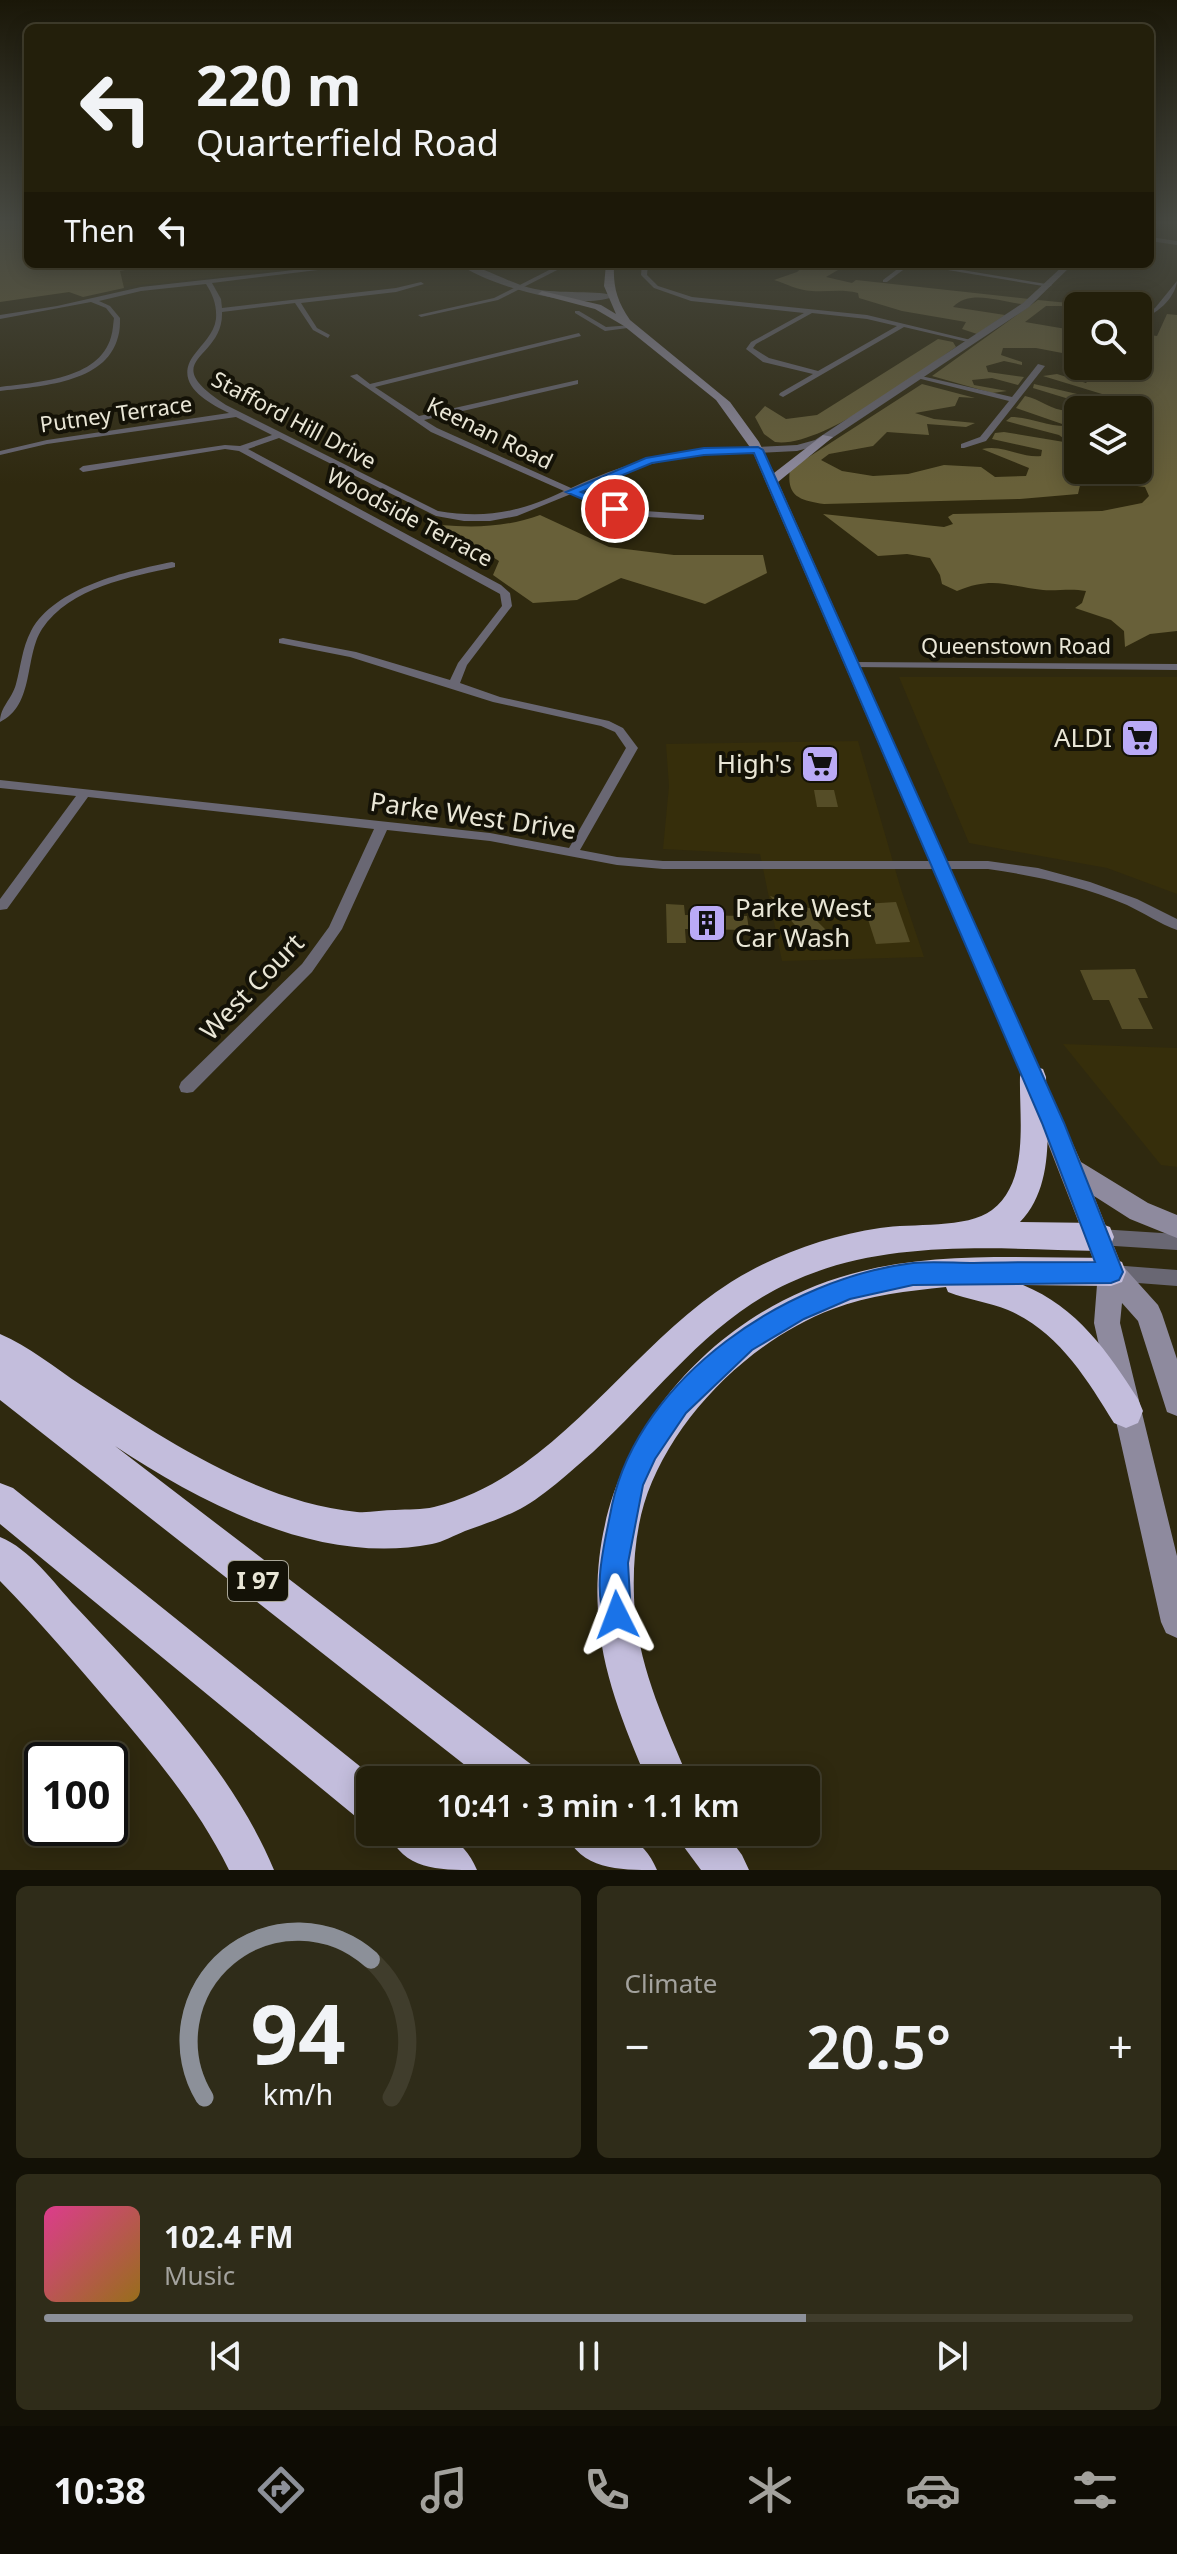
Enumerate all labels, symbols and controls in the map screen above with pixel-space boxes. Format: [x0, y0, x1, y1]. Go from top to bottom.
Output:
text: 220 m [196, 46, 361, 122]
icon: left [64, 56, 168, 160]
text: Quarterfield Road [196, 118, 499, 167]
icon: left [151, 208, 195, 252]
text: Then [64, 210, 135, 251]
map controls [1064, 292, 1152, 484]
button: search [1064, 292, 1152, 380]
street label: Stafford Hill Drive [207, 363, 382, 475]
street label: Putney Terrace [38, 387, 194, 439]
street label: Keenan Road [422, 389, 558, 476]
button: layers [1064, 396, 1152, 484]
street label: Woodside Terrace [322, 460, 499, 573]
pin [581, 475, 649, 543]
icon: arrive [593, 487, 637, 531]
street label: Queenstown Road [921, 630, 1111, 660]
supermarket icon: ALDI [1119, 717, 1161, 759]
place label: ALDI [1054, 719, 1112, 755]
supermarket icon: High's [799, 743, 841, 785]
place label: High's [717, 745, 792, 781]
street label: Parke West Drive [368, 783, 578, 847]
place label: Parke West Car Wash [735, 889, 872, 955]
building icon: Parke West Car Wash [686, 902, 728, 944]
street label: West Court [191, 925, 311, 1047]
road number: I 97 [228, 1561, 288, 1601]
position arrow [575, 1573, 659, 1657]
speed limit sign: 100 [24, 1742, 128, 1846]
text: 10:41 · 3 min · 1.1 km [437, 1785, 739, 1826]
text: Climate [625, 1965, 717, 2001]
text: 94 [251, 1975, 346, 2088]
text: 20.5° [806, 2005, 951, 2087]
text: − [625, 2016, 650, 2076]
text: + [1108, 2016, 1133, 2076]
text: km/h [263, 2074, 333, 2113]
text: 102.4 FM [164, 2216, 294, 2257]
text: Music [164, 2257, 235, 2293]
icon: previous [204, 2334, 248, 2378]
icon: pause [567, 2334, 611, 2378]
icon: next [930, 2334, 974, 2378]
icon: directions [253, 2462, 309, 2518]
icon: music [416, 2462, 472, 2518]
icon: phone [579, 2462, 635, 2518]
icon: climate [742, 2462, 798, 2518]
icon: car [905, 2462, 961, 2518]
icon: filters [1067, 2462, 1123, 2518]
text: 10:38 [53, 2466, 146, 2515]

